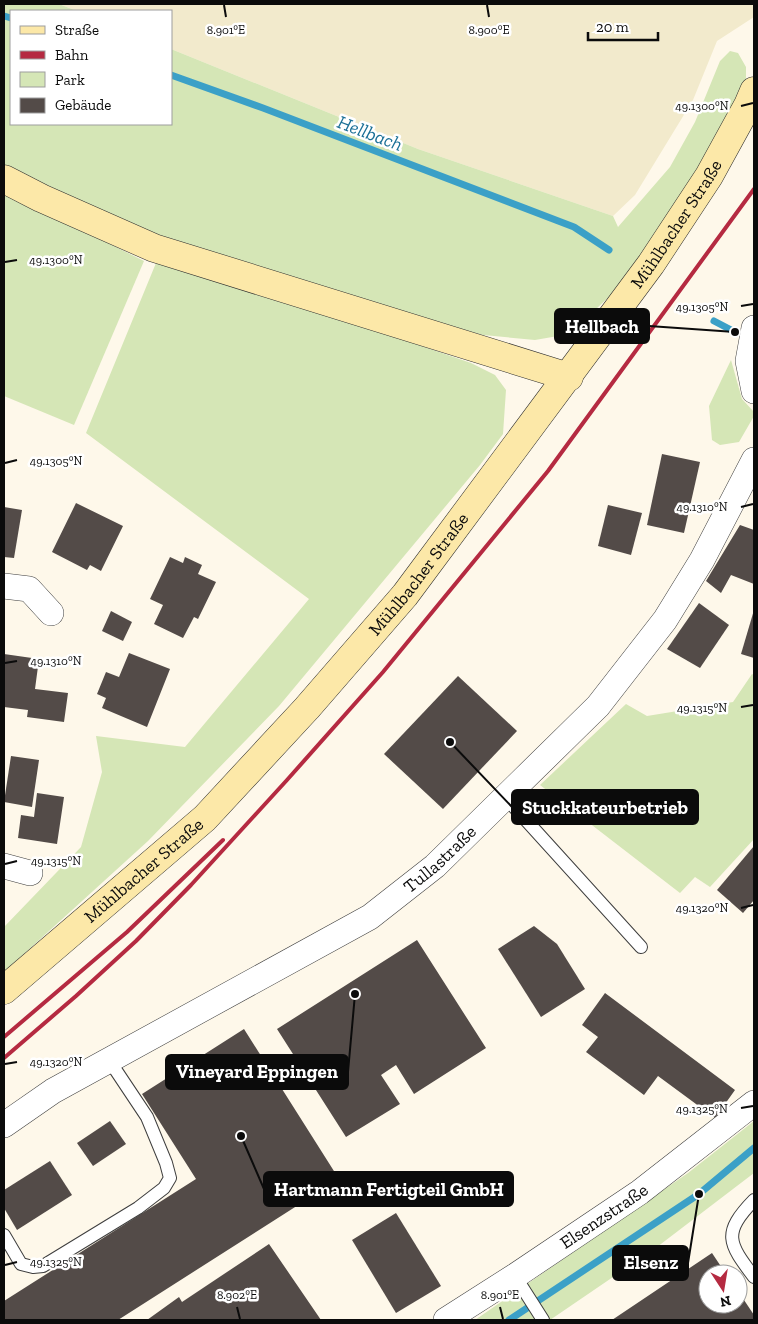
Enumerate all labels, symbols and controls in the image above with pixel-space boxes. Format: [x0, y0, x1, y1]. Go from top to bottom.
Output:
legend [10, 10, 172, 125]
scale bar [588, 10, 658, 42]
text: 20 m [596, 18, 629, 36]
text: Straße [55, 21, 99, 39]
text: 8.901°E [207, 23, 245, 37]
text: 8.900°E [469, 23, 509, 37]
text: Bahn [55, 46, 89, 64]
text: Park [55, 71, 85, 89]
text: Gebäude [55, 96, 111, 114]
text: 49.1300°N [675, 99, 729, 113]
water label: Hellbach [334, 110, 406, 156]
street label: Mühlbacher Straße [626, 156, 727, 293]
text: 49.1300°N [29, 253, 83, 267]
text: 49.1305°N [676, 300, 728, 314]
callout: Hellbach [555, 309, 649, 343]
text: Hellbach [565, 315, 639, 338]
text: 49.1305°N [30, 454, 82, 468]
text: 49.1310°N [676, 500, 728, 514]
street label: Mühlbacher Straße [364, 508, 473, 640]
text: 49.1310°N [30, 654, 82, 668]
text: 49.1315°N [677, 701, 727, 715]
callout: Stuckkateurbetrieb [512, 790, 698, 824]
text: Stuckkateurbetrieb [522, 796, 689, 819]
street label: Mühlbacher Straße [80, 813, 208, 927]
street label: Tullastraße [399, 821, 481, 898]
text: 49.1315°N [31, 854, 81, 868]
text: 49.1320°N [676, 901, 728, 915]
text: 49.1320°N [30, 1055, 82, 1069]
callout: Vineyard Eppingen [166, 1055, 348, 1089]
text: Vineyard Eppingen [176, 1060, 339, 1083]
text: 49.1325°N [676, 1102, 728, 1116]
callout: Hartmann Fertigteil GmbH [264, 1172, 513, 1206]
text: Hartmann Fertigteil GmbH [274, 1178, 504, 1201]
street label: Elsenzstraße [556, 1179, 653, 1254]
callout: Elsenz [613, 1246, 688, 1280]
text: Elsenz [624, 1251, 678, 1274]
text: 49.1325°N [30, 1255, 82, 1269]
north arrow [698, 1264, 748, 1314]
text: 8.902°E [217, 1288, 257, 1302]
text: 8.901°E [481, 1288, 519, 1302]
text: N [718, 1292, 733, 1311]

